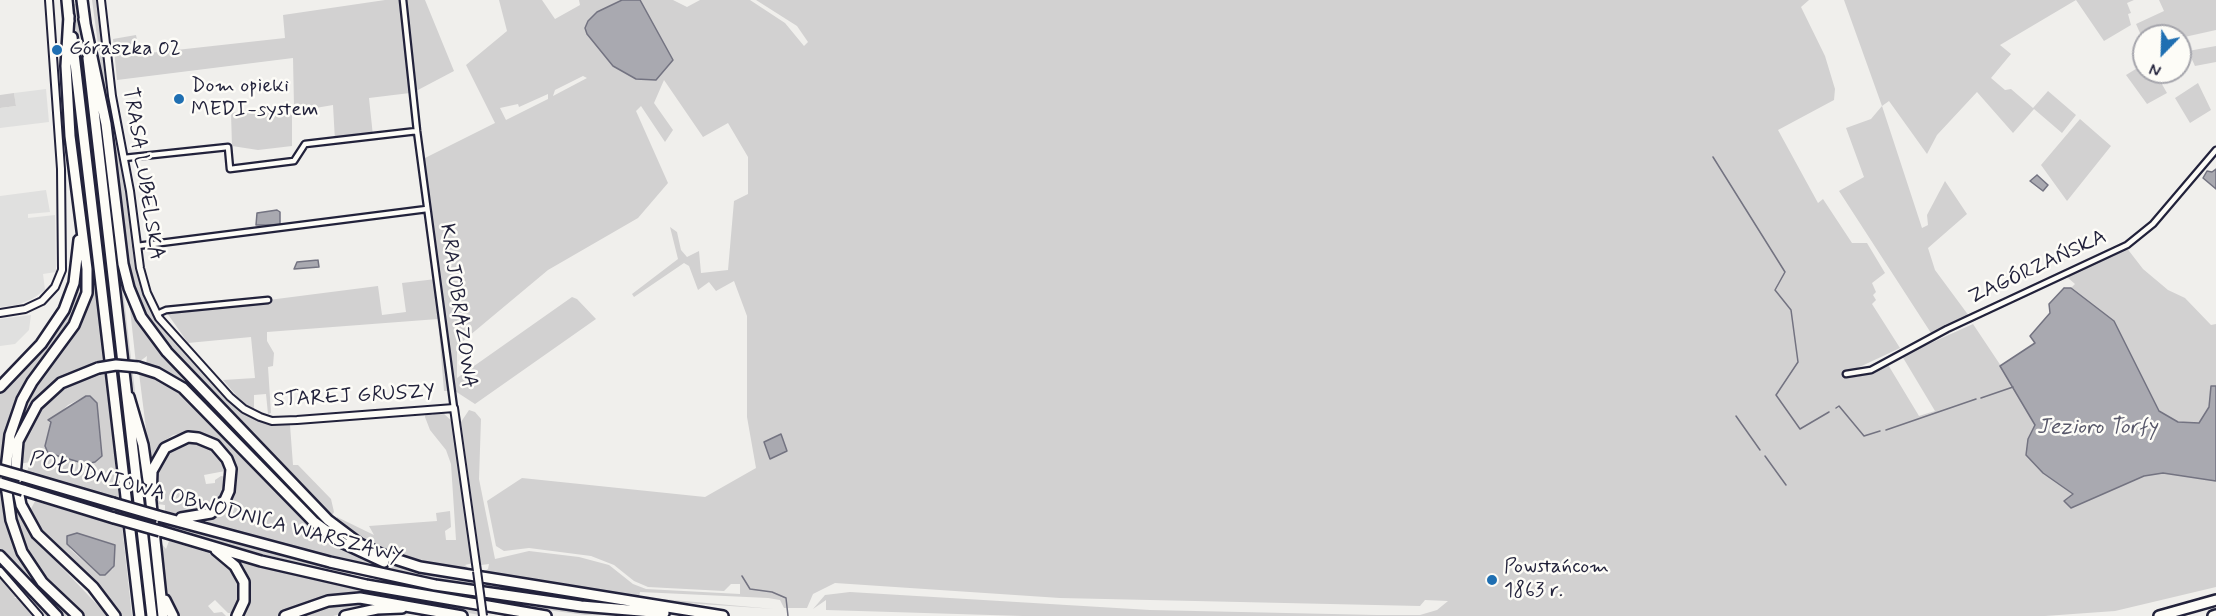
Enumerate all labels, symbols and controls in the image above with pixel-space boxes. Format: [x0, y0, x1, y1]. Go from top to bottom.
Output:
north arrow [2132, 24, 2192, 84]
place label: Góraszka 02 [69, 37, 181, 63]
marker: Góraszka 02 [50, 43, 64, 57]
text: N [2147, 57, 2165, 81]
place label: Dom opieki MEDI-system [191, 74, 318, 124]
street label: TRASA LUBELSKA [116, 86, 168, 262]
marker: Dom opieki MEDI-system [172, 92, 186, 106]
street label: KRAJOBRAZOWA [433, 222, 481, 390]
street label: ZAGÓRZAŃSKA [1965, 225, 2111, 311]
street label: STAREJ GRUSZY [272, 380, 436, 414]
water label: Jezioro Torfy [2037, 415, 2157, 441]
street label: POŁUDNIOWA OBWODNICA WARSZAWY [27, 447, 405, 571]
place label: Powstańcom 1863 r. [1504, 555, 1609, 605]
marker: Powstańcom 1863 r. [1485, 573, 1499, 587]

